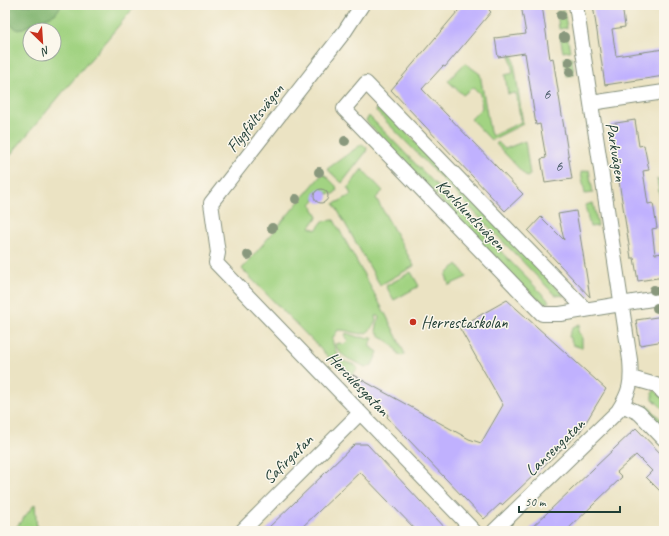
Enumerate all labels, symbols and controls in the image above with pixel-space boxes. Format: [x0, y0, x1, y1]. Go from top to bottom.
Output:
north arrow [22, 22, 62, 62]
text: N [38, 43, 52, 60]
street label: Flygfältsvägen [222, 79, 289, 157]
house number: 6 [544, 85, 552, 104]
street label: Parkvägen [601, 121, 631, 183]
house number: 6 [556, 157, 564, 176]
street label: Karlslundsvägen [432, 175, 511, 255]
place label: Herrestaskolan [421, 312, 508, 333]
marker: Herrestaskolan [408, 317, 418, 327]
street label: Herculesgatan [322, 347, 395, 421]
street label: Lansengatan [521, 412, 590, 481]
street label: Safirgatan [258, 429, 318, 489]
scale bar [519, 488, 620, 514]
text: 50 m [525, 494, 547, 510]

